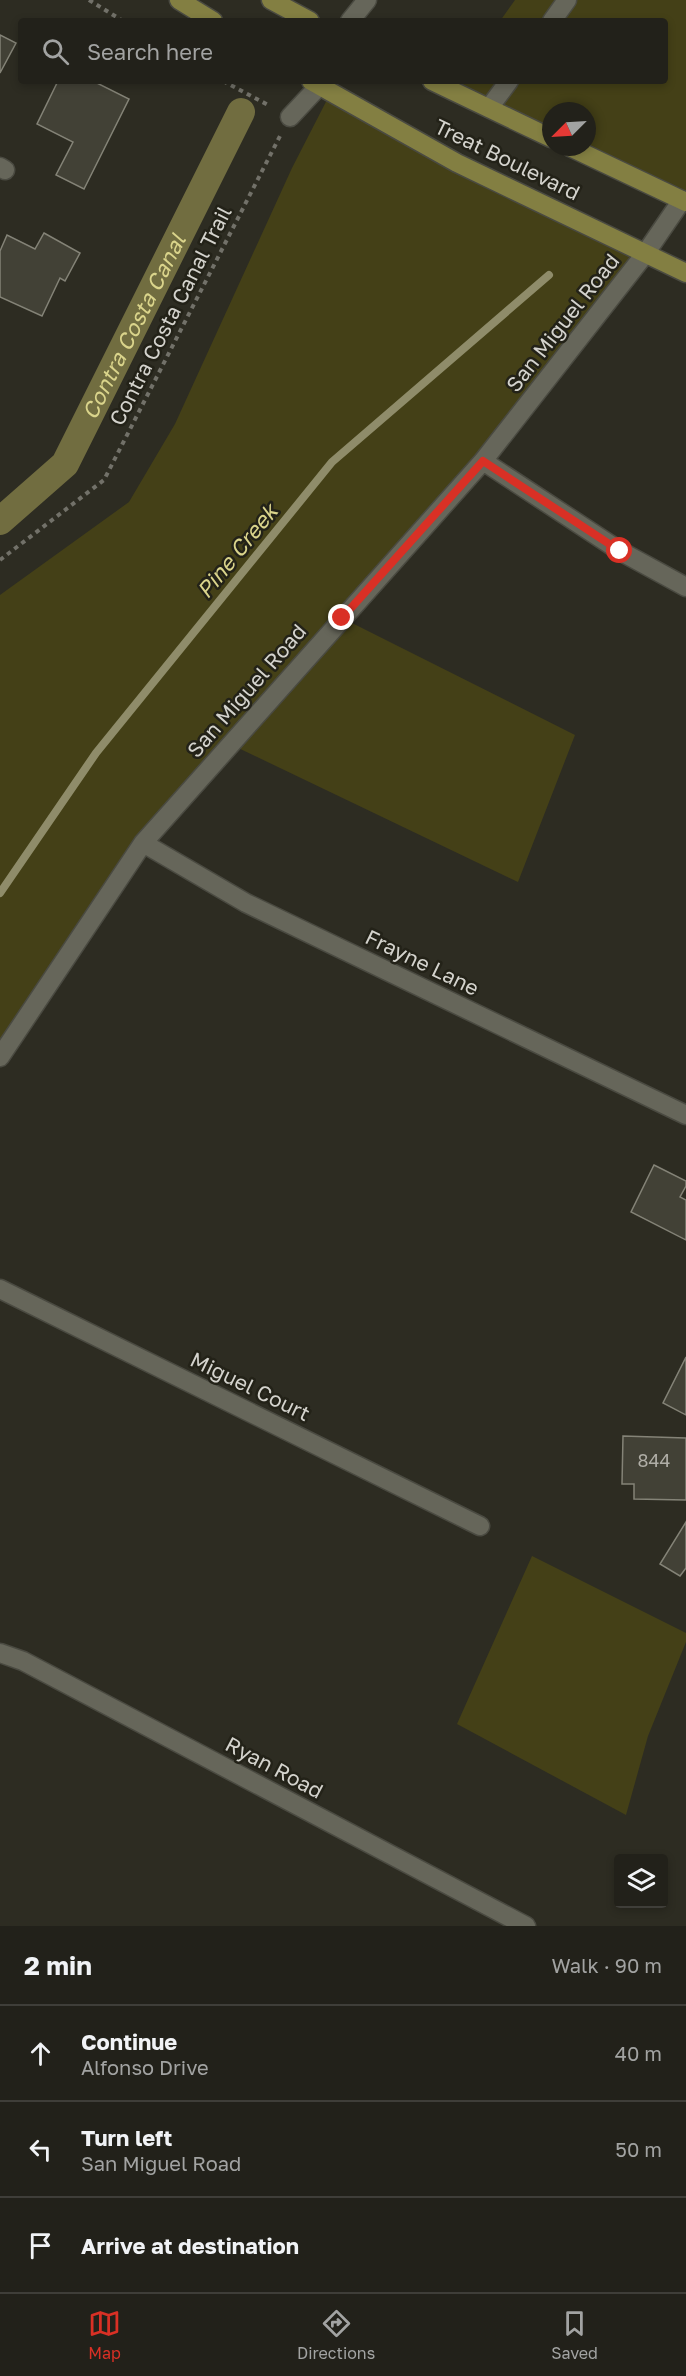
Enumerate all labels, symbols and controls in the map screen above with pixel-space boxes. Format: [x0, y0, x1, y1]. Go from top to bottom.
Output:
search box [18, 18, 668, 84]
icon: search [39, 35, 72, 68]
text: Search here [87, 38, 213, 65]
north arrow [542, 102, 596, 156]
street label: Treat Boulevard [431, 113, 584, 205]
street label: Contra Costa Canal Trail [105, 202, 237, 430]
water label: Contra Costa Canal [75, 229, 191, 423]
street label: San Miguel Road [500, 248, 624, 397]
water label: Pine Creek [190, 496, 284, 603]
route start [606, 537, 632, 563]
route end [328, 604, 354, 630]
street label: San Miguel Road [181, 618, 311, 762]
street label: Frayne Lane [361, 923, 483, 1001]
street label: Miguel Court [186, 1346, 315, 1426]
house number: 844 [638, 1449, 670, 1471]
street label: Ryan Road [221, 1731, 328, 1804]
map controls [614, 1854, 668, 1908]
button: layers [614, 1854, 668, 1908]
text: 2 min [24, 1950, 92, 1981]
text: Walk · 90 m [551, 1953, 662, 1977]
text: Continue [81, 2028, 177, 2055]
icon: ahead [24, 2037, 57, 2070]
text: 40 m [615, 2041, 662, 2065]
text: Alfonso Drive [81, 2055, 209, 2079]
text: Turn left [81, 2124, 172, 2151]
icon: left [24, 2133, 57, 2166]
text: 50 m [615, 2137, 662, 2161]
text: San Miguel Road [81, 2151, 241, 2175]
icon: arrive [24, 2229, 57, 2262]
text: Arrive at destination [81, 2232, 299, 2259]
tab: Map [88, 2307, 121, 2363]
tab: Directions [297, 2307, 375, 2363]
tab: Saved [551, 2307, 598, 2363]

